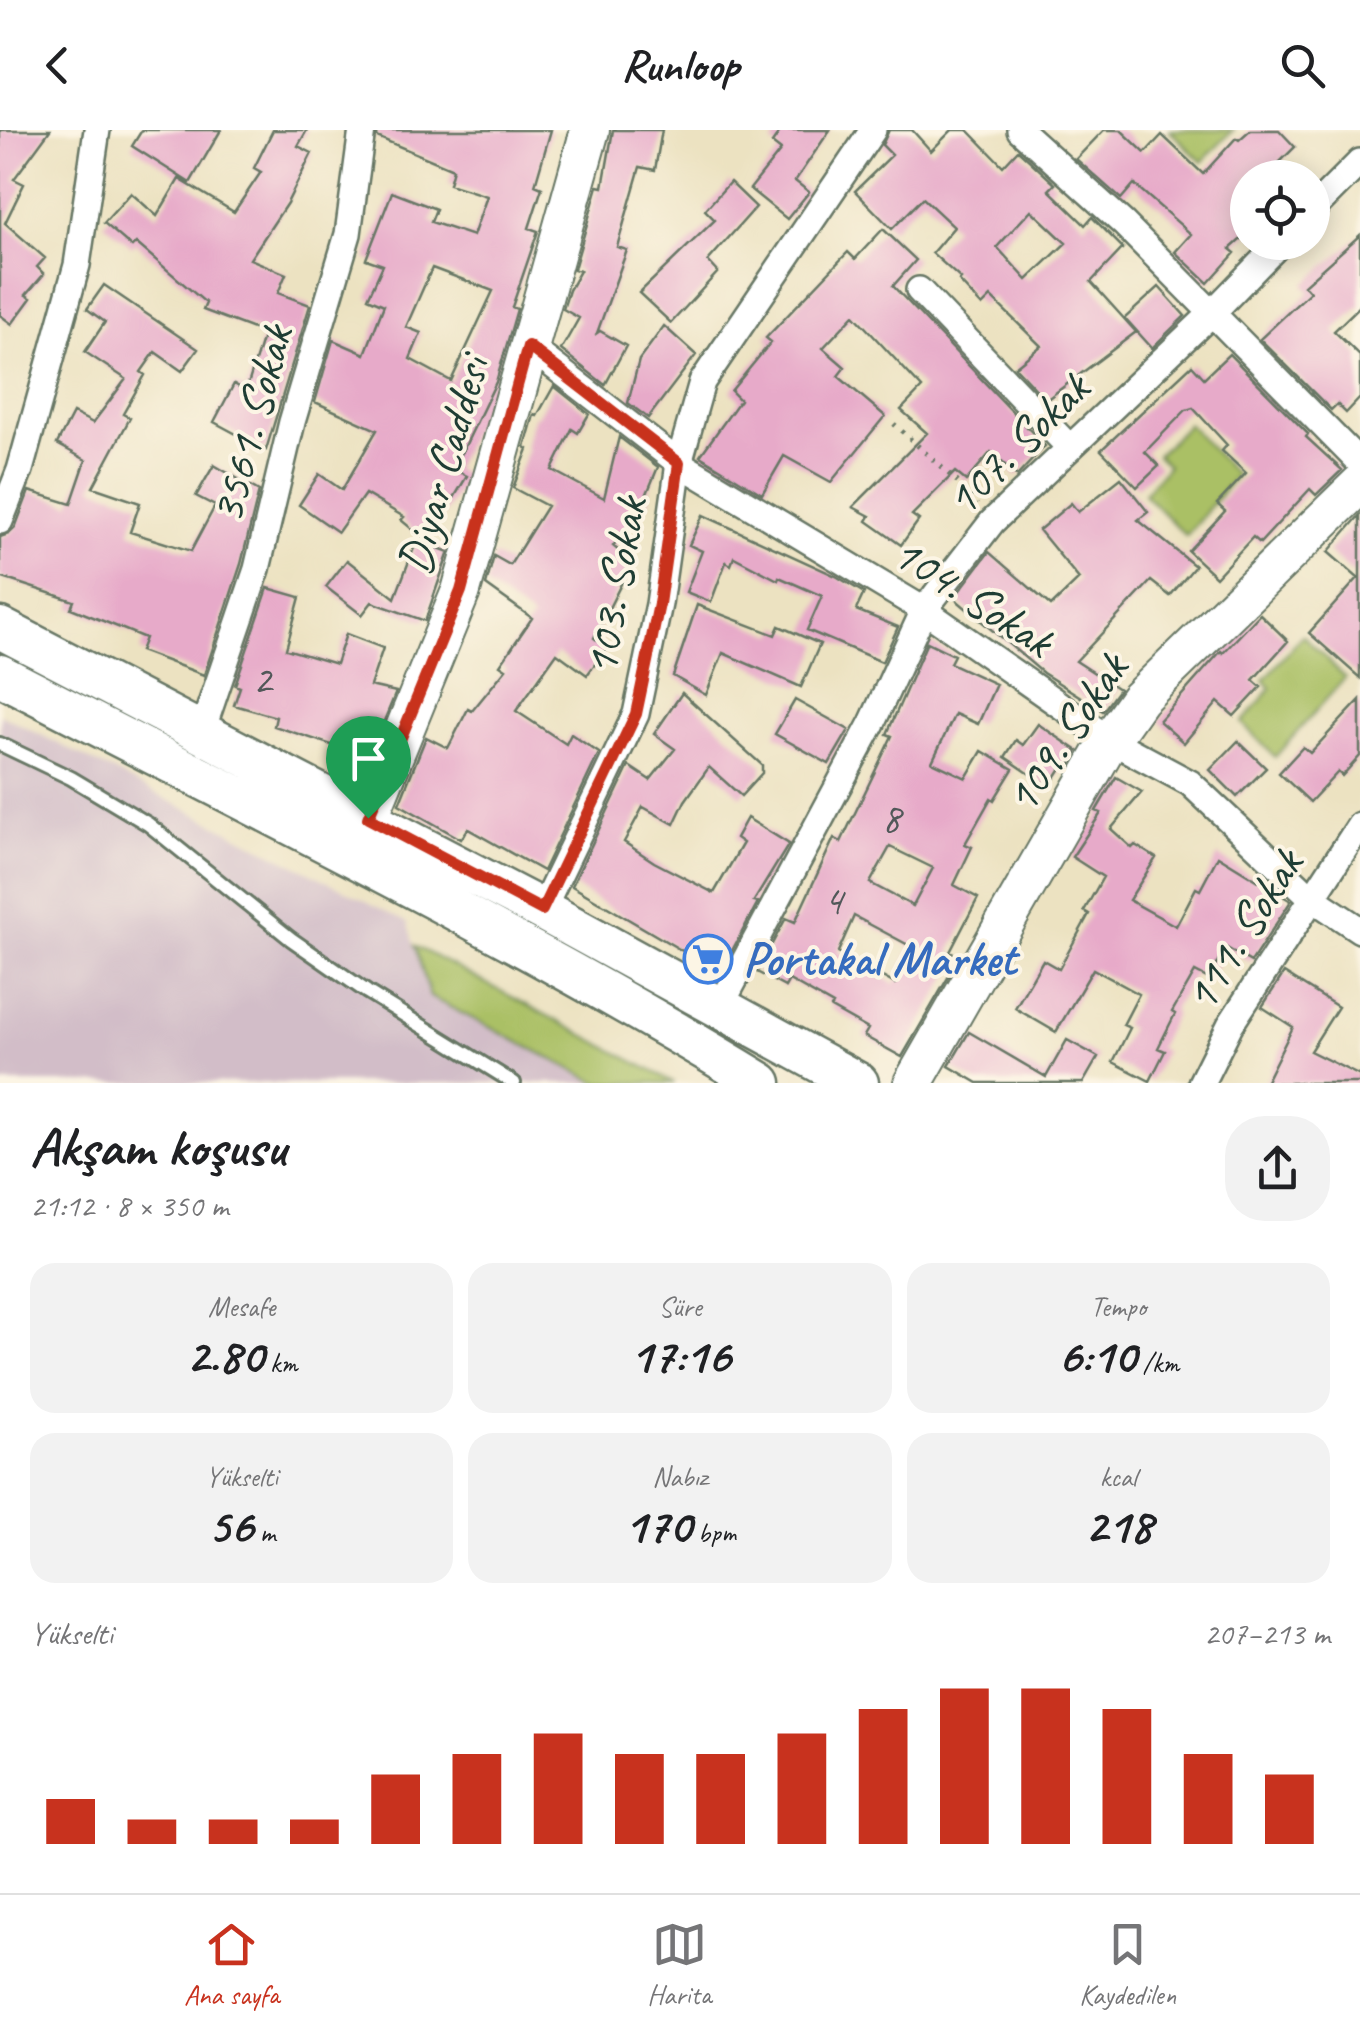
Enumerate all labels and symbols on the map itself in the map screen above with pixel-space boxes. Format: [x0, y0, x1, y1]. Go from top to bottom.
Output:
street label: 3561. Sokak [196, 316, 307, 529]
street label: Diyar Caddesi [383, 345, 504, 581]
street label: 107. Sokak [932, 357, 1104, 529]
street label: 103. Sokak [570, 489, 661, 680]
street label: 104. Sokak [881, 522, 1068, 672]
street label: 109. Sokak [991, 639, 1143, 824]
house number: 2 [253, 653, 275, 706]
pin [326, 716, 411, 819]
house number: 8 [882, 792, 905, 845]
street label: 111. Sokak [1170, 835, 1318, 1022]
house number: 4 [824, 874, 847, 927]
place label: Portakal Market [743, 929, 1021, 989]
supermarket icon: Portakal Market [682, 933, 734, 985]

